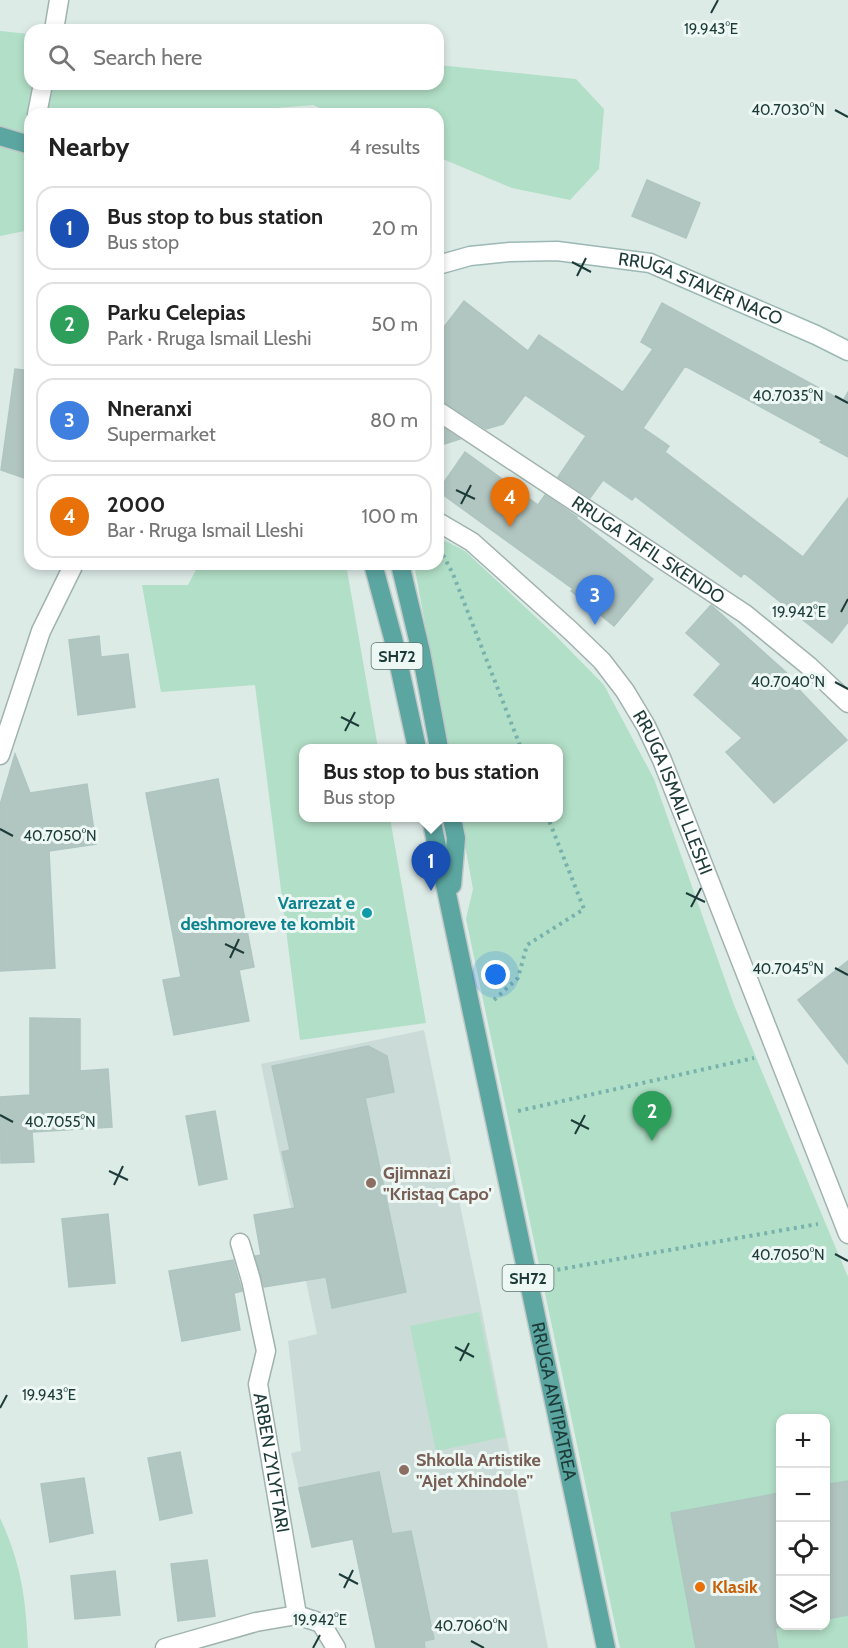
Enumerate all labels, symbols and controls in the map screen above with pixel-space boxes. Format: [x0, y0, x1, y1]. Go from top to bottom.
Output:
text: 19.943°E [684, 20, 738, 38]
search box [24, 24, 444, 90]
icon: search [45, 41, 78, 74]
text: Search here [93, 44, 202, 71]
text: 40.7030°N [751, 101, 825, 119]
text: Nearby [48, 131, 129, 163]
text: 4 results [349, 135, 420, 159]
text: Bus stop to bus station [107, 203, 323, 230]
text: 1 [66, 216, 73, 240]
text: 20 m [372, 216, 418, 240]
text: Bus stop [107, 230, 179, 254]
street label: RRUGA STAVER NACO [617, 248, 786, 330]
text: Parku Celepias [107, 299, 245, 326]
text: 2 [64, 312, 75, 336]
text: 50 m [371, 312, 418, 336]
text: Park · Rruga Ismail Lleshi [107, 326, 312, 350]
text: 40.7035°N [752, 387, 824, 405]
text: Nneranxi [107, 395, 192, 422]
text: 3 [64, 408, 75, 432]
text: 80 m [370, 408, 418, 432]
text: Supermarket [107, 422, 216, 446]
pin: 4 [490, 478, 530, 527]
text: 2000 [107, 491, 165, 518]
street label: RRUGA TAFIL SKENDO [567, 491, 729, 609]
text: 4 [63, 504, 76, 528]
text: 100 m [362, 504, 418, 528]
text: Bar · Rruga Ismail Lleshi [107, 518, 303, 542]
pin: 3 [576, 576, 614, 625]
text: 19.942°E [772, 603, 826, 621]
road number: SH72 [372, 643, 422, 669]
text: 40.7040°N [751, 673, 825, 691]
street label: RRUGA ISMAIL LLESHI [628, 706, 717, 878]
popup [299, 744, 563, 822]
text: Bus stop to bus station [323, 758, 539, 785]
text: Bus stop [323, 785, 395, 809]
text: 40.7050°N [23, 827, 97, 845]
pin: 1 [412, 842, 450, 891]
place label: Varrezat e deshmoreve te kombit [180, 892, 355, 935]
marker: Varrezat e deshmoreve te kombit [360, 906, 374, 920]
your location [481, 960, 510, 989]
text: 40.7045°N [752, 960, 824, 978]
pin: 2 [632, 1092, 672, 1141]
text: 40.7055°N [24, 1113, 96, 1131]
place label: Gjimnazi ''Kristaq Capo' [383, 1162, 492, 1205]
marker: Gjimnazi ''Kristaq Capo' [364, 1176, 378, 1190]
text: 40.7050°N [751, 1246, 825, 1264]
road number: SH72 [502, 1265, 554, 1291]
street label: RRUGA ANTIPATREA [527, 1320, 581, 1482]
text: 19.943°E [22, 1386, 76, 1404]
street label: ARBEN ZYLYFTARI [249, 1391, 294, 1534]
map controls [776, 1414, 830, 1630]
button: + [776, 1414, 830, 1468]
place label: Shkolla Artistike ''Ajet Xhindole'' [416, 1449, 541, 1492]
marker: Shkolla Artistike ''Ajet Xhindole'' [397, 1463, 411, 1477]
button: − [776, 1468, 830, 1522]
button: locate [776, 1522, 830, 1576]
place label: Klasik [712, 1576, 758, 1598]
button: layers [776, 1576, 830, 1630]
marker: Klasik [693, 1580, 707, 1594]
text: 19.942°E [293, 1611, 347, 1629]
text: 40.7060°N [434, 1617, 508, 1635]

